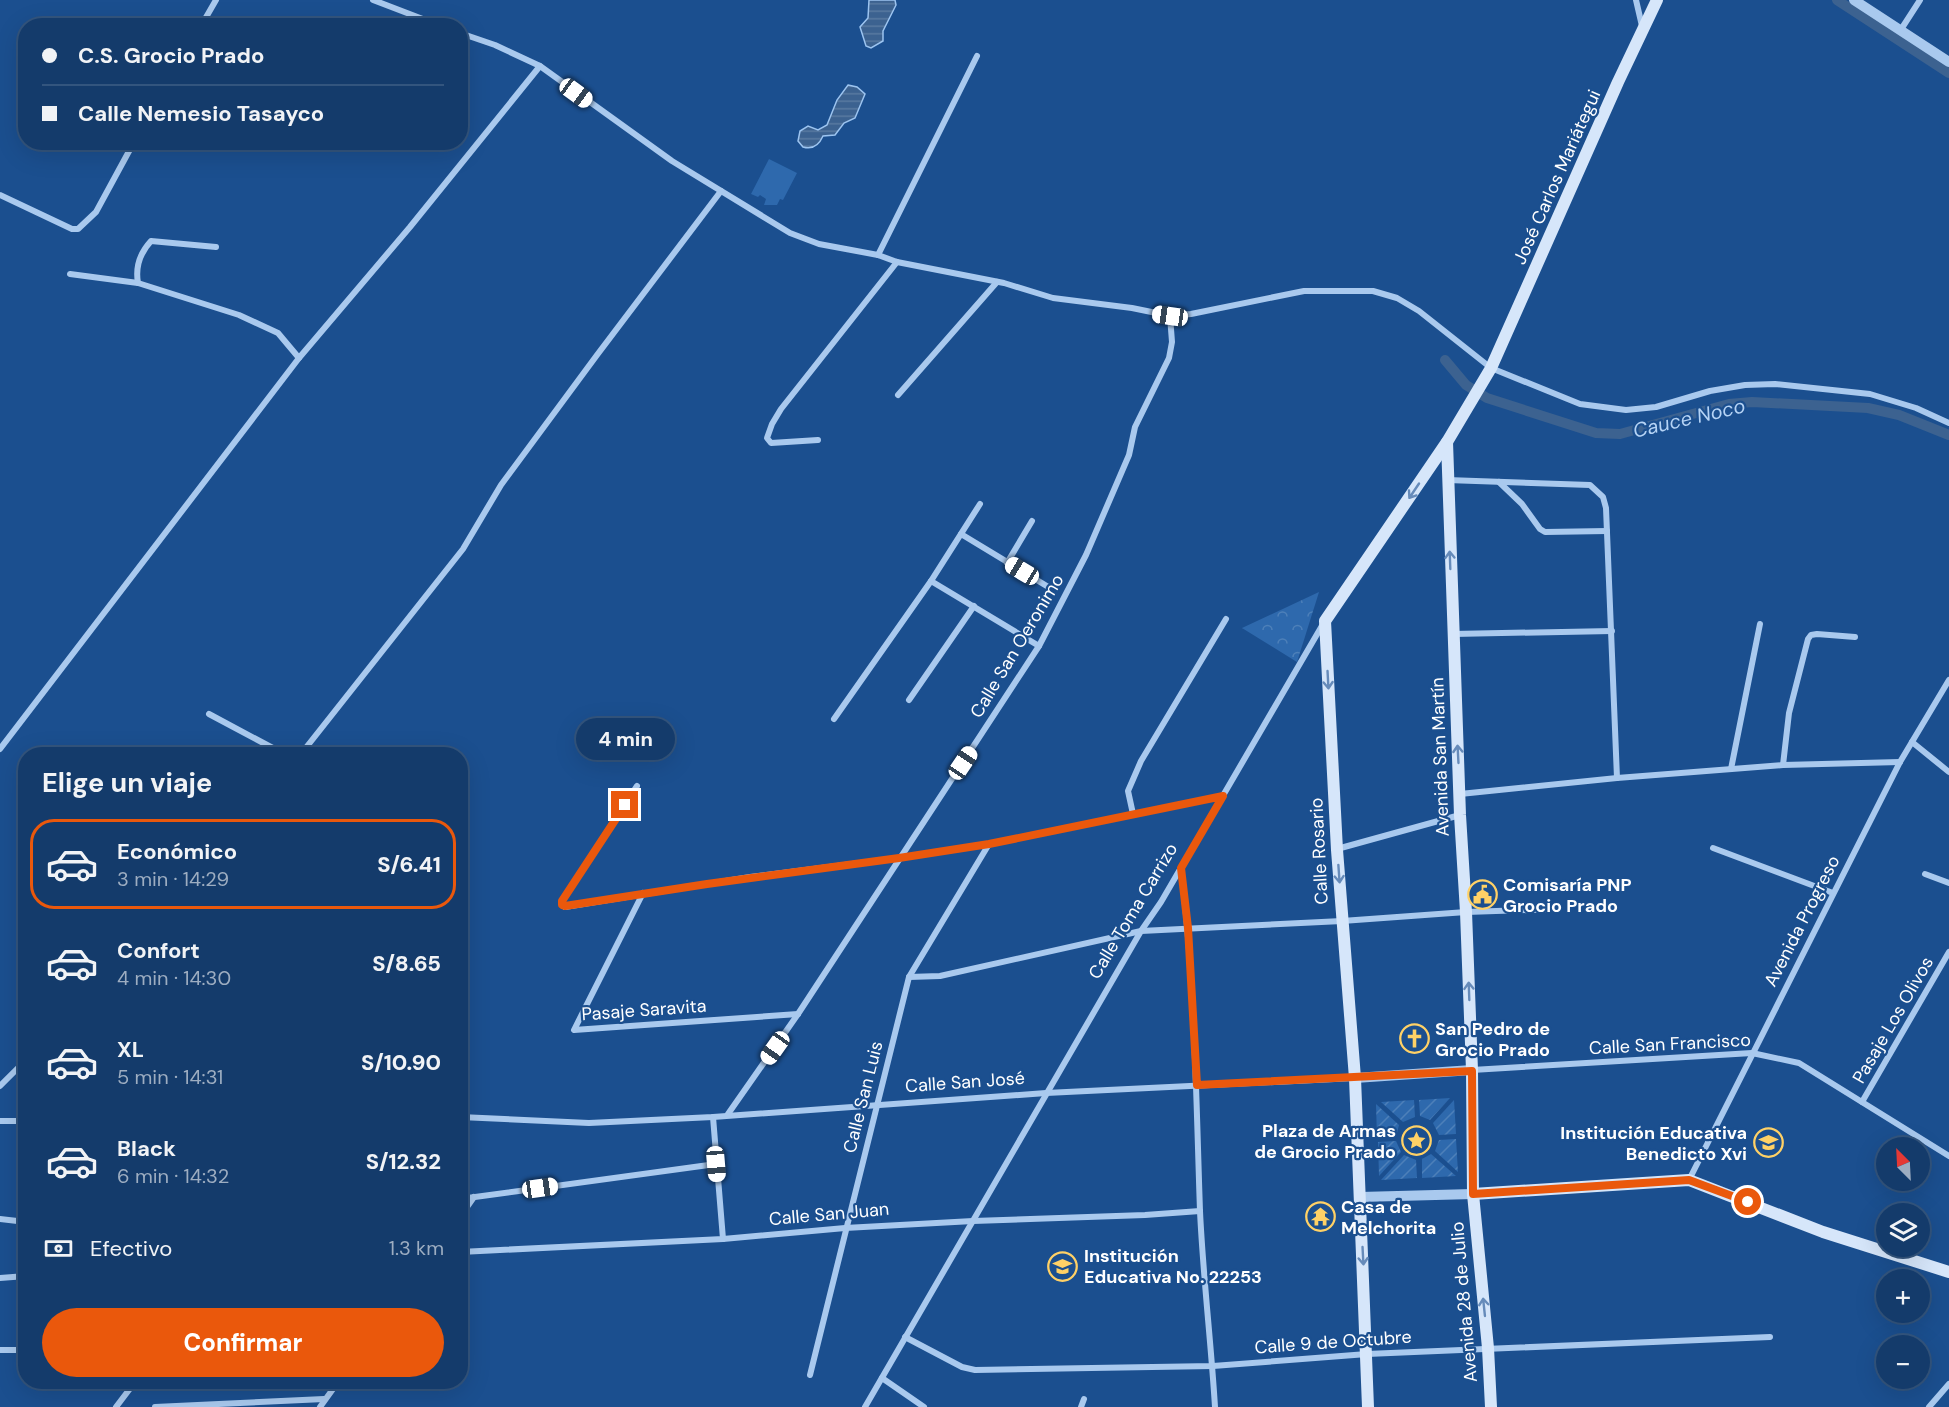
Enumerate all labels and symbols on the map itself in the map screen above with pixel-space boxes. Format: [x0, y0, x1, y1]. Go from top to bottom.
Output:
car [556, 75, 596, 111]
street label: José Carlos Mariátegui [1508, 86, 1606, 268]
car [1151, 305, 1189, 327]
water label: Cauce Noco [1630, 392, 1748, 444]
one-way arrow [1408, 482, 1420, 498]
one-way arrow [1444, 550, 1456, 570]
car [1002, 554, 1042, 588]
street label: Calle San Oeronimo [965, 570, 1069, 722]
one-way arrow [1323, 669, 1334, 689]
street label: Avenida San Martín [1425, 677, 1455, 837]
callout: 4 min [576, 718, 674, 760]
car [945, 743, 981, 783]
one-way arrow [1452, 745, 1463, 765]
route end [611, 791, 638, 818]
street label: Calle Rosario [1304, 797, 1334, 905]
street label: Calle Toma Carrizo [1083, 838, 1183, 984]
street label: Avenida Progreso [1759, 851, 1845, 991]
one-way arrow [1333, 864, 1344, 884]
place label: Comisaría PNP Grocio Prado [1503, 873, 1631, 918]
public building icon: Comisaría PNP Grocio Prado [1466, 879, 1498, 911]
street label: Pasaje Los Olivos [1847, 952, 1939, 1088]
one-way arrow [1464, 982, 1475, 1002]
street label: Pasaje Saravita [581, 994, 707, 1026]
place label: San Pedro de Grocio Prado [1435, 1017, 1550, 1062]
church icon: San Pedro de Grocio Prado [1398, 1023, 1430, 1055]
car [757, 1028, 793, 1068]
street label: Calle San Francisco [1588, 1028, 1752, 1060]
street label: Calle San Luis [838, 1039, 888, 1155]
street label: Calle San José [904, 1066, 1026, 1098]
place label: Plaza de Armas de Grocio Prado [1254, 1119, 1396, 1164]
place label: Institución Educativa Benedicto Xvi [1560, 1121, 1747, 1166]
place icon: Plaza de Armas de Grocio Prado [1401, 1125, 1433, 1157]
school or university icon: Institución Educativa Benedicto Xvi [1752, 1127, 1784, 1159]
north arrow [1876, 1137, 1930, 1191]
car [705, 1145, 727, 1183]
car [521, 1177, 559, 1199]
route start [1734, 1188, 1761, 1215]
place label: Casa de Melchorita [1341, 1195, 1436, 1240]
street label: Calle San Juan [768, 1197, 890, 1231]
temple icon: Casa de Melchorita [1304, 1201, 1336, 1233]
street label: Avenida 28 de Julio [1445, 1221, 1483, 1383]
place label: Institución Educativa No. 22253 [1084, 1244, 1262, 1289]
one-way arrow [1357, 1245, 1368, 1265]
school or university icon: Institución Educativa No. 22253 [1047, 1250, 1079, 1282]
one-way arrow [1478, 1297, 1489, 1317]
street label: Calle 9 de Octubre [1254, 1325, 1412, 1359]

